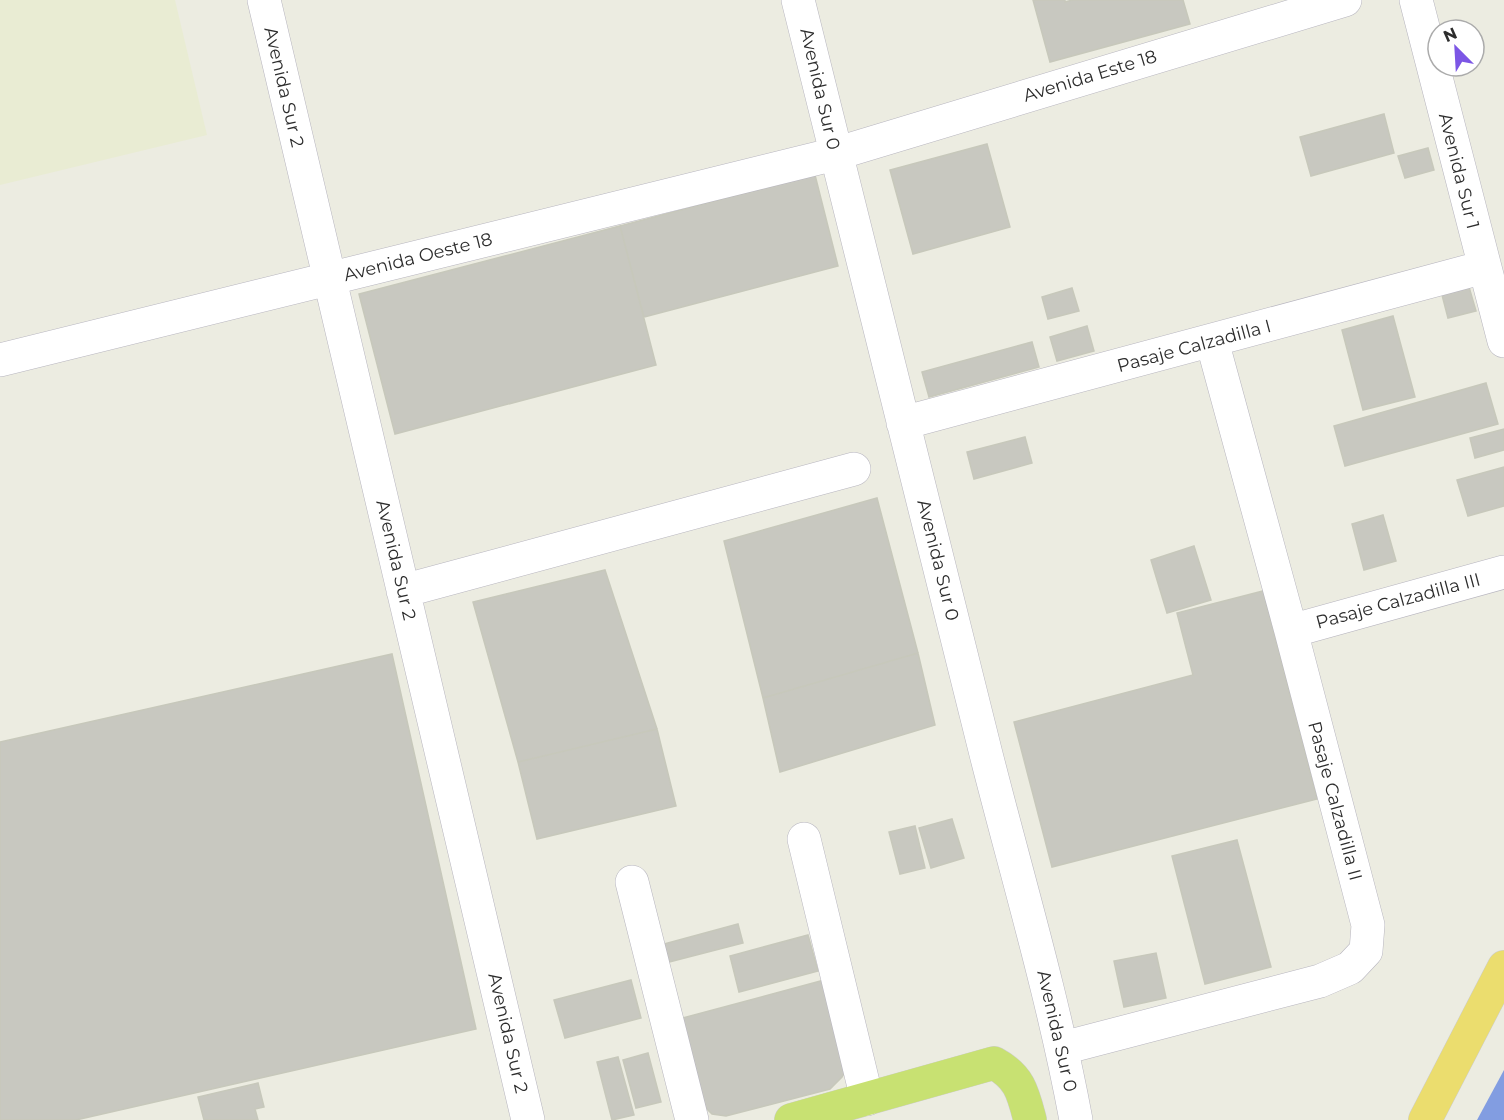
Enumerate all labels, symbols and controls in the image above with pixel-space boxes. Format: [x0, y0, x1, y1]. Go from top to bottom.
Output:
north arrow [1426, 18, 1486, 78]
text: N [1440, 23, 1460, 46]
street label: Avenida Sur 2 [259, 25, 309, 149]
street label: Avenida Sur 0 [795, 26, 845, 152]
street label: Avenida Este 18 [1021, 45, 1159, 107]
street label: Avenida Sur 1 [1434, 111, 1484, 231]
street label: Avenida Oeste 18 [341, 228, 495, 286]
street label: Pasaje Calzadilla I [1115, 315, 1273, 377]
street label: Avenida Sur 0 [912, 497, 964, 623]
street label: Avenida Sur 2 [371, 498, 421, 622]
street label: Pasaje Calzadilla III [1313, 568, 1483, 634]
street label: Pasaje Calzadilla II [1303, 719, 1367, 883]
street label: Avenida Sur 0 [1032, 968, 1082, 1094]
street label: Avenida Sur 2 [483, 971, 533, 1095]

